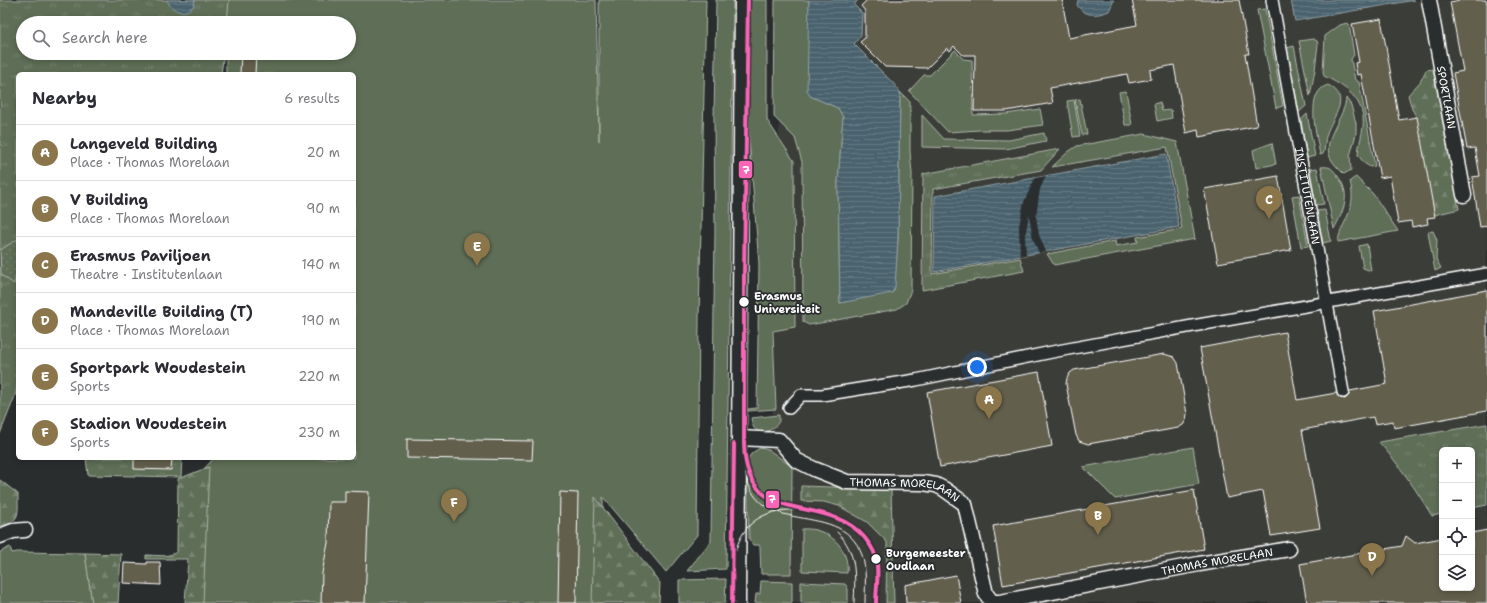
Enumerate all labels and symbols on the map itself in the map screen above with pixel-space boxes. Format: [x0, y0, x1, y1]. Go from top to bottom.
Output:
street label: SPORTLAAN [1433, 65, 1459, 130]
street label: INSTITUTENLAAN [1291, 146, 1323, 246]
line badge: 7 [738, 160, 753, 179]
text: 7 [742, 163, 750, 178]
pin: C [1256, 186, 1282, 219]
pin: E [464, 233, 490, 266]
place label: Erasmus Universiteit [754, 289, 821, 317]
marker: Erasmus Universiteit [737, 295, 751, 309]
your location [967, 357, 987, 377]
pin: A [976, 386, 1002, 419]
street label: THOMAS MORELAAN [849, 475, 962, 506]
pin: F [441, 489, 467, 522]
line badge: 7 [765, 490, 780, 509]
text: 7 [768, 492, 776, 507]
pin: B [1085, 502, 1111, 535]
pin: D [1359, 543, 1385, 576]
street label: THOMAS MORELAAN [1160, 545, 1274, 579]
place label: Burgemeester Oudlaan [886, 546, 966, 574]
marker: Burgemeester Oudlaan [869, 552, 883, 566]

